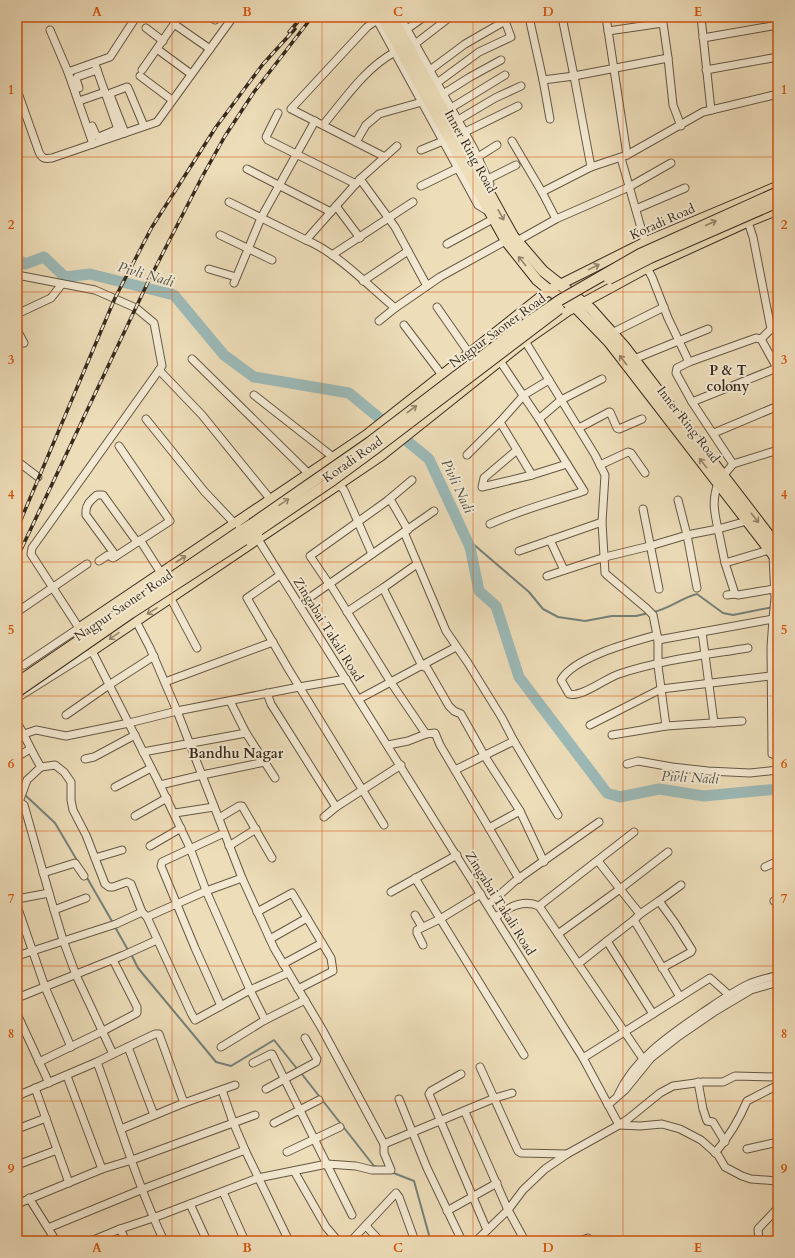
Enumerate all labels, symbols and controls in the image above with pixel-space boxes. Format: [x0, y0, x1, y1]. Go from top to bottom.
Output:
text: A [92, 3, 102, 21]
text: B [242, 3, 252, 21]
text: C [393, 3, 403, 21]
text: D [542, 3, 554, 21]
text: E [694, 3, 702, 21]
text: 1 [8, 81, 14, 99]
text: 1 [781, 81, 787, 99]
street label: Inner Ring Road [440, 107, 501, 196]
street label: Koradi Road [627, 199, 698, 244]
one-way arrow [498, 209, 506, 221]
text: 2 [8, 216, 15, 234]
text: 2 [781, 216, 788, 234]
one-way arrow [705, 219, 717, 226]
one-way arrow [518, 256, 527, 267]
water label: Pivli Nadi [116, 257, 176, 292]
one-way arrow [588, 263, 600, 270]
street label: Nagpur Saoner Road [446, 290, 550, 372]
text: 3 [8, 351, 15, 369]
text: 3 [781, 351, 788, 369]
one-way arrow [619, 355, 628, 366]
district label: P & T colony [707, 361, 749, 396]
street label: Inner Ring Road [653, 383, 724, 467]
one-way arrow [406, 405, 417, 413]
street label: Koradi Road [319, 432, 386, 487]
water label: Pivli Nadi [437, 456, 478, 517]
one-way arrow [699, 458, 707, 469]
text: 4 [8, 486, 15, 504]
text: 4 [781, 486, 788, 504]
one-way arrow [278, 498, 289, 506]
one-way arrow [751, 512, 759, 523]
one-way arrow [175, 555, 186, 563]
street label: Nagpur Saoner Road [71, 566, 177, 646]
street label: Zingabai Takali Road [289, 574, 368, 685]
one-way arrow [147, 607, 158, 615]
text: 5 [8, 621, 14, 639]
text: 5 [781, 621, 787, 639]
one-way arrow [109, 632, 120, 640]
district label: Bandhu Nagar [189, 744, 284, 763]
text: 6 [8, 755, 15, 773]
text: 6 [781, 755, 788, 773]
water label: Pivli Nadi [661, 767, 719, 789]
street label: Zingabai Takali Road [461, 848, 540, 959]
text: 7 [8, 890, 15, 908]
text: 7 [781, 890, 788, 908]
text: 8 [8, 1025, 14, 1043]
text: 8 [781, 1025, 787, 1043]
text: 9 [8, 1160, 15, 1178]
text: 9 [781, 1160, 788, 1178]
text: A [92, 1239, 102, 1257]
text: B [242, 1239, 252, 1257]
text: C [393, 1239, 403, 1257]
text: D [542, 1239, 554, 1257]
text: E [694, 1239, 702, 1257]

